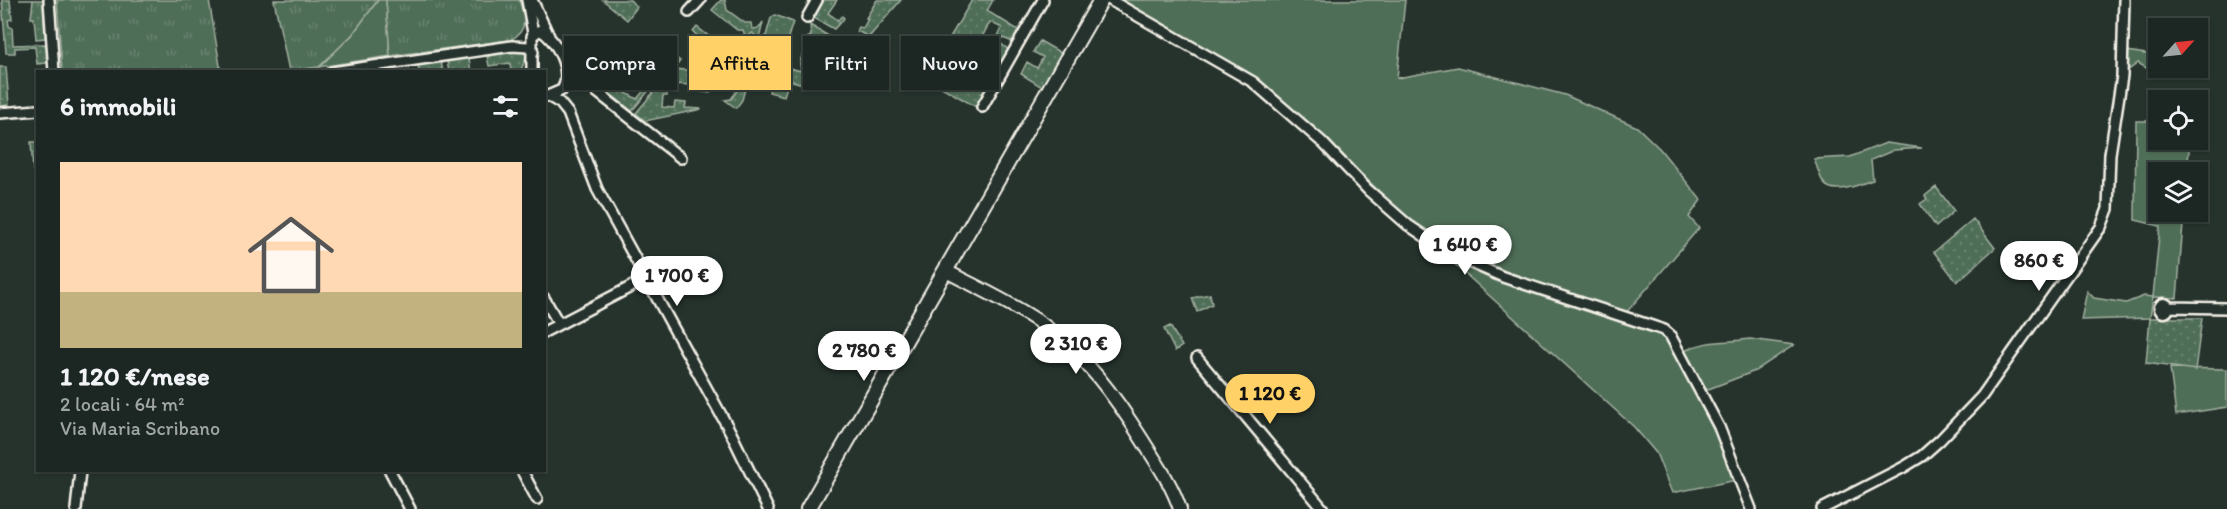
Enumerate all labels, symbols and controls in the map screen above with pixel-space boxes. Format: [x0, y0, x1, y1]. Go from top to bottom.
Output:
north arrow [2148, 18, 2208, 78]
map controls [2148, 18, 2208, 222]
chip: Compra [564, 36, 677, 90]
chip: Affitta [689, 36, 791, 90]
chip: Filtri [803, 36, 889, 90]
chip: Nuovo [901, 36, 999, 90]
text: 6 immobili [60, 90, 176, 122]
icon: filters [489, 90, 522, 123]
button: locate [2148, 90, 2208, 150]
button: layers [2148, 162, 2208, 222]
icon: home [237, 201, 345, 309]
pin: 1 640 € [1410, 225, 1520, 276]
text: 1 640 € [1433, 232, 1497, 256]
pin: 860 € [1997, 241, 2081, 292]
text: 860 € [2014, 248, 2064, 272]
pin: 1 700 € [622, 256, 732, 307]
text: 1 700 € [645, 263, 709, 287]
pin: 2 310 € [1021, 324, 1131, 375]
pin: 2 780 € [809, 331, 919, 382]
text: 2 310 € [1044, 331, 1108, 355]
text: 2 780 € [832, 338, 896, 362]
text: 1 120 €/mese [60, 360, 210, 392]
pin: 1 120 € [1215, 374, 1325, 425]
text: 1 120 € [1239, 381, 1301, 405]
text: 2 locali · 64 m² [60, 392, 185, 416]
text: Via Maria Scribano [60, 416, 220, 440]

